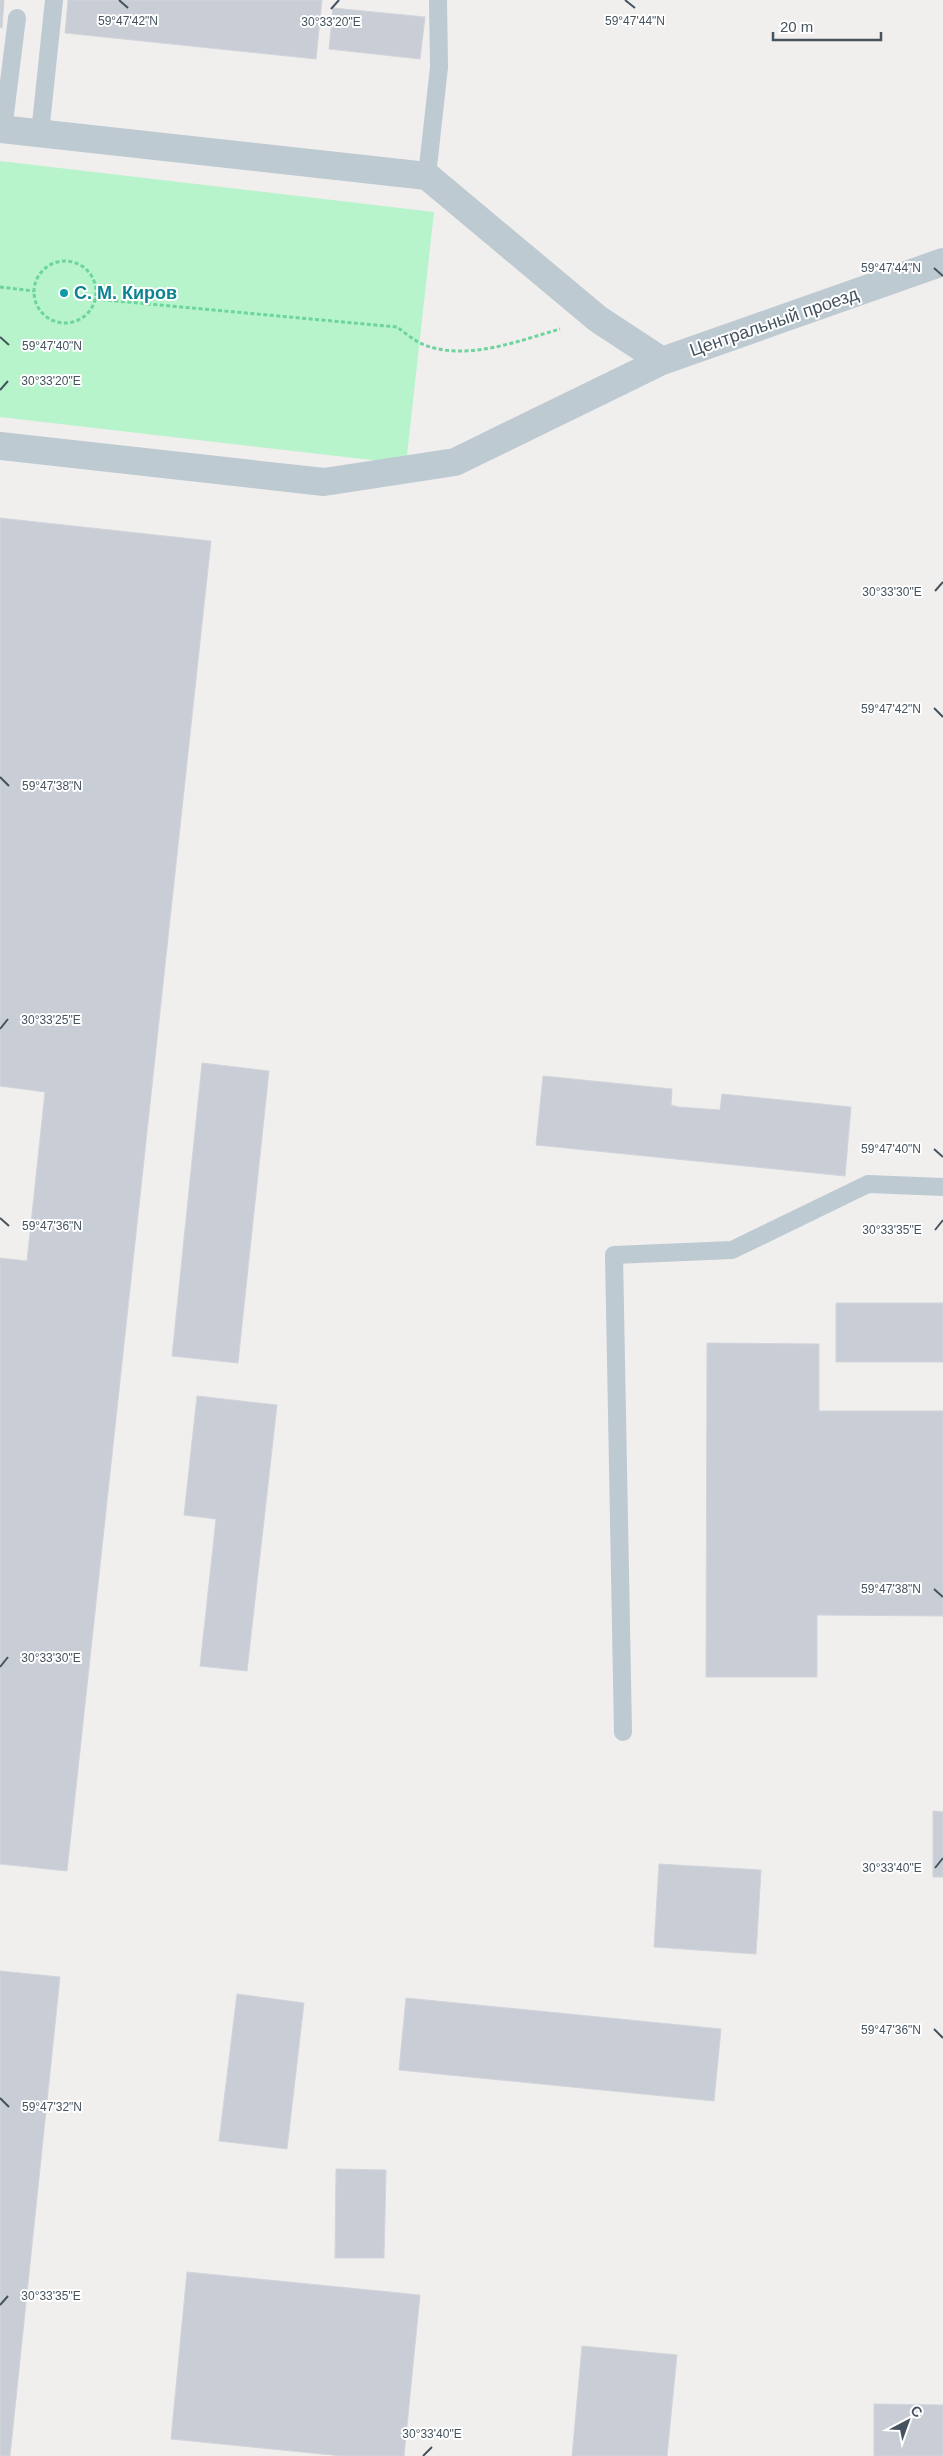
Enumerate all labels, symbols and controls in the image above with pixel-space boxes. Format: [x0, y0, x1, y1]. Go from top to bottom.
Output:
scale bar [773, 10, 880, 42]
text: 59°47'42"N [98, 14, 158, 28]
text: 59°47'44"N [605, 14, 665, 28]
text: 30°33'20"E [301, 15, 361, 29]
text: 20 m [780, 18, 813, 35]
text: 59°47'44"N [861, 261, 921, 275]
place label: С. М. Киров [74, 283, 177, 303]
street label: Центральный проезд [687, 284, 861, 360]
marker: С. М. Киров [58, 287, 70, 299]
text: 59°47'40"N [22, 339, 82, 353]
text: 30°33'20"E [21, 374, 81, 388]
text: 30°33'30"E [862, 585, 922, 599]
text: 59°47'42"N [861, 702, 921, 716]
text: 59°47'38"N [22, 779, 82, 793]
text: 30°33'25"E [21, 1013, 81, 1027]
text: 59°47'40"N [861, 1142, 921, 1156]
text: 59°47'36"N [22, 1219, 82, 1233]
text: 30°33'35"E [862, 1223, 922, 1237]
text: 59°47'38"N [861, 1582, 921, 1596]
text: 30°33'30"E [21, 1651, 81, 1665]
text: 30°33'40"E [862, 1861, 922, 1875]
text: 59°47'36"N [861, 2023, 921, 2037]
text: 59°47'32"N [22, 2100, 82, 2114]
text: 30°33'35"E [21, 2289, 81, 2303]
north arrow [883, 2396, 933, 2446]
text: С [907, 2402, 926, 2421]
text: 30°33'40"E [402, 2427, 462, 2441]

